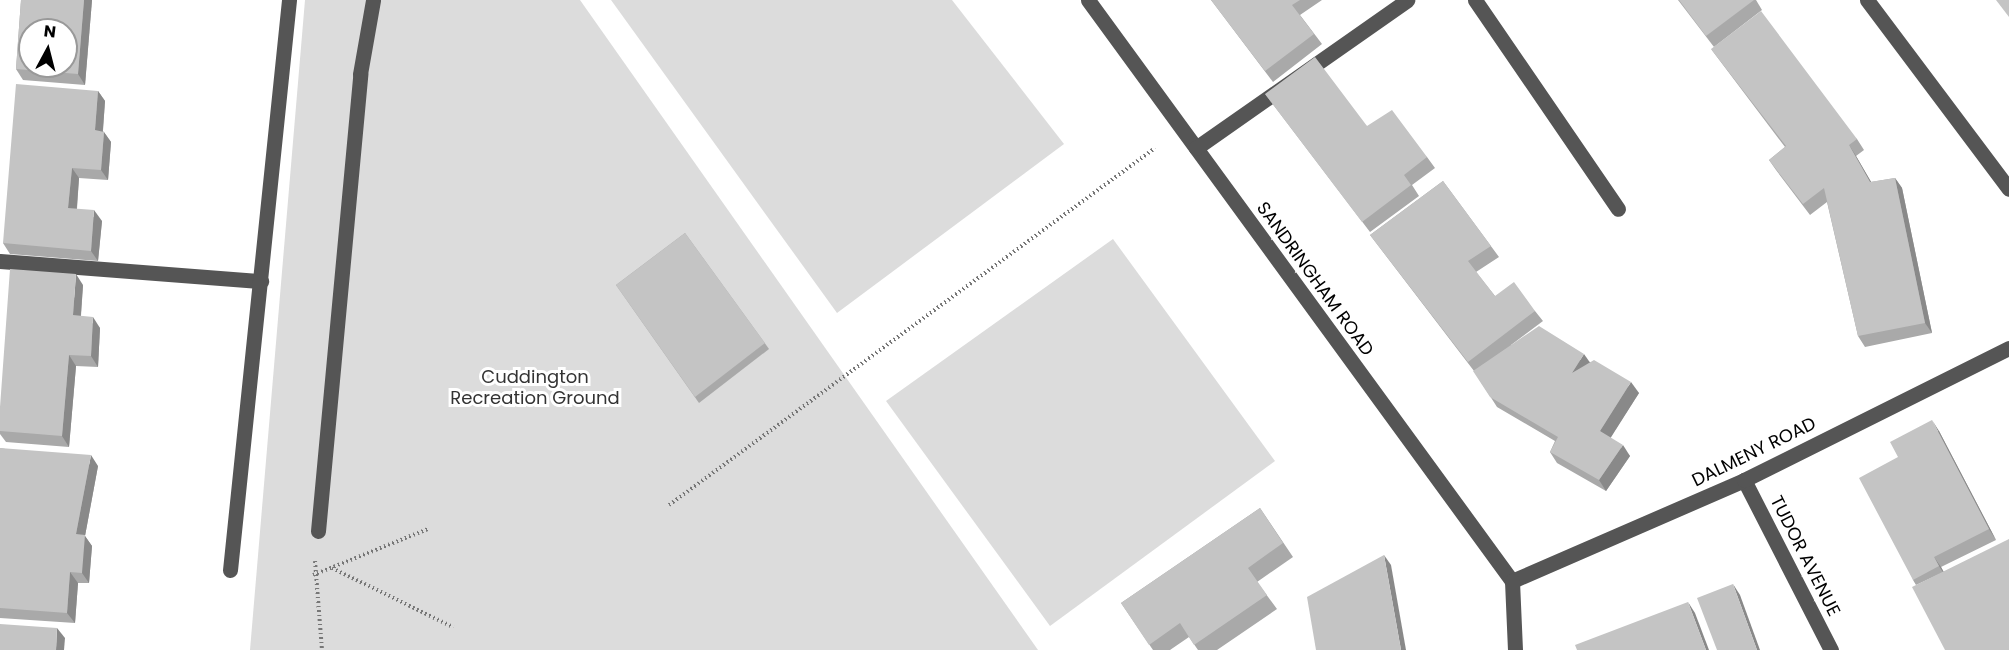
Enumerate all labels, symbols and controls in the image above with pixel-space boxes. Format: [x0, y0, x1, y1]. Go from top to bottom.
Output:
north arrow [18, 18, 78, 78]
text: N [43, 19, 57, 44]
street label: SANDRINGHAM ROAD [1252, 198, 1378, 360]
park label: Cuddington Recreation Ground [450, 367, 620, 410]
street label: DALMENY ROAD [1688, 413, 1820, 491]
street label: TUDOR AVENUE [1765, 492, 1845, 620]

